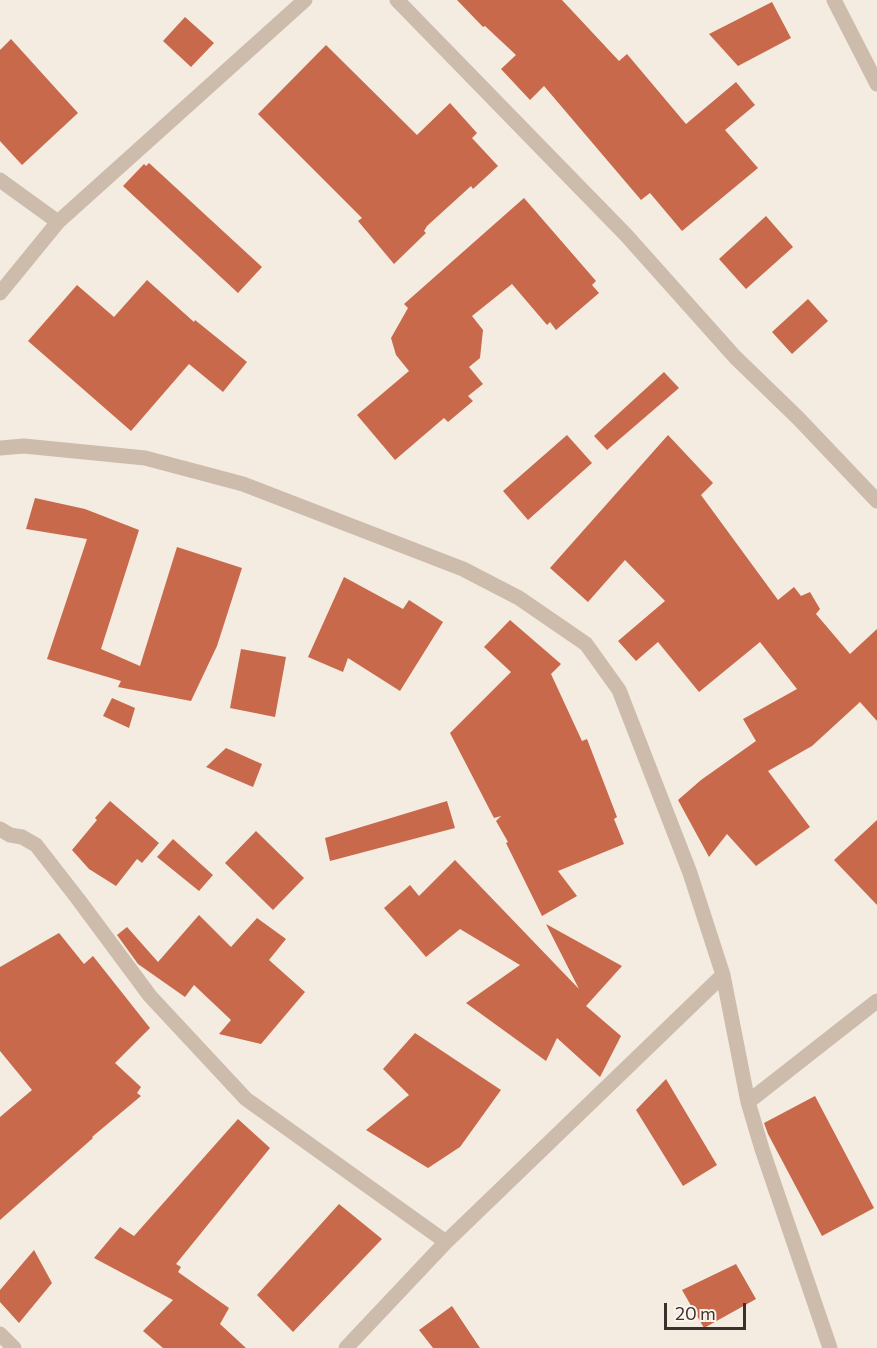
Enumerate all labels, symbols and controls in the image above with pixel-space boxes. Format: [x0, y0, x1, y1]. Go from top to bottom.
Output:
scale bar [667, 1291, 750, 1329]
text: 20 m [675, 1302, 716, 1324]

